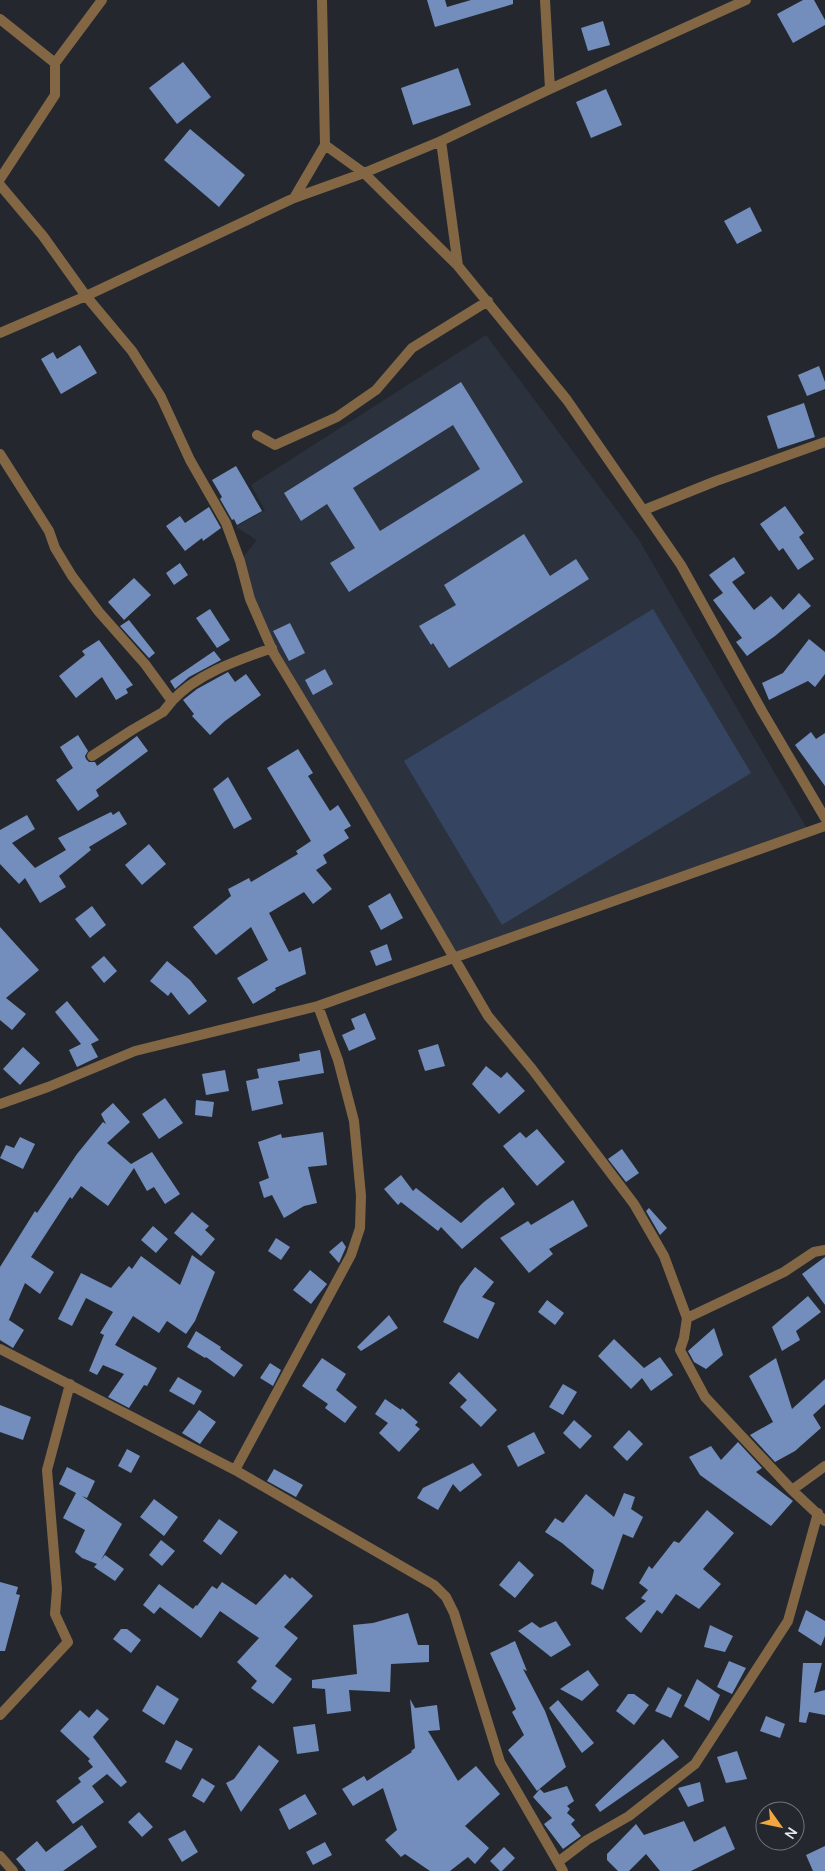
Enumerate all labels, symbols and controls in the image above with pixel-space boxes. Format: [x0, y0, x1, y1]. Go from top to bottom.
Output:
north arrow [755, 1801, 805, 1851]
text: N [781, 1824, 802, 1843]

